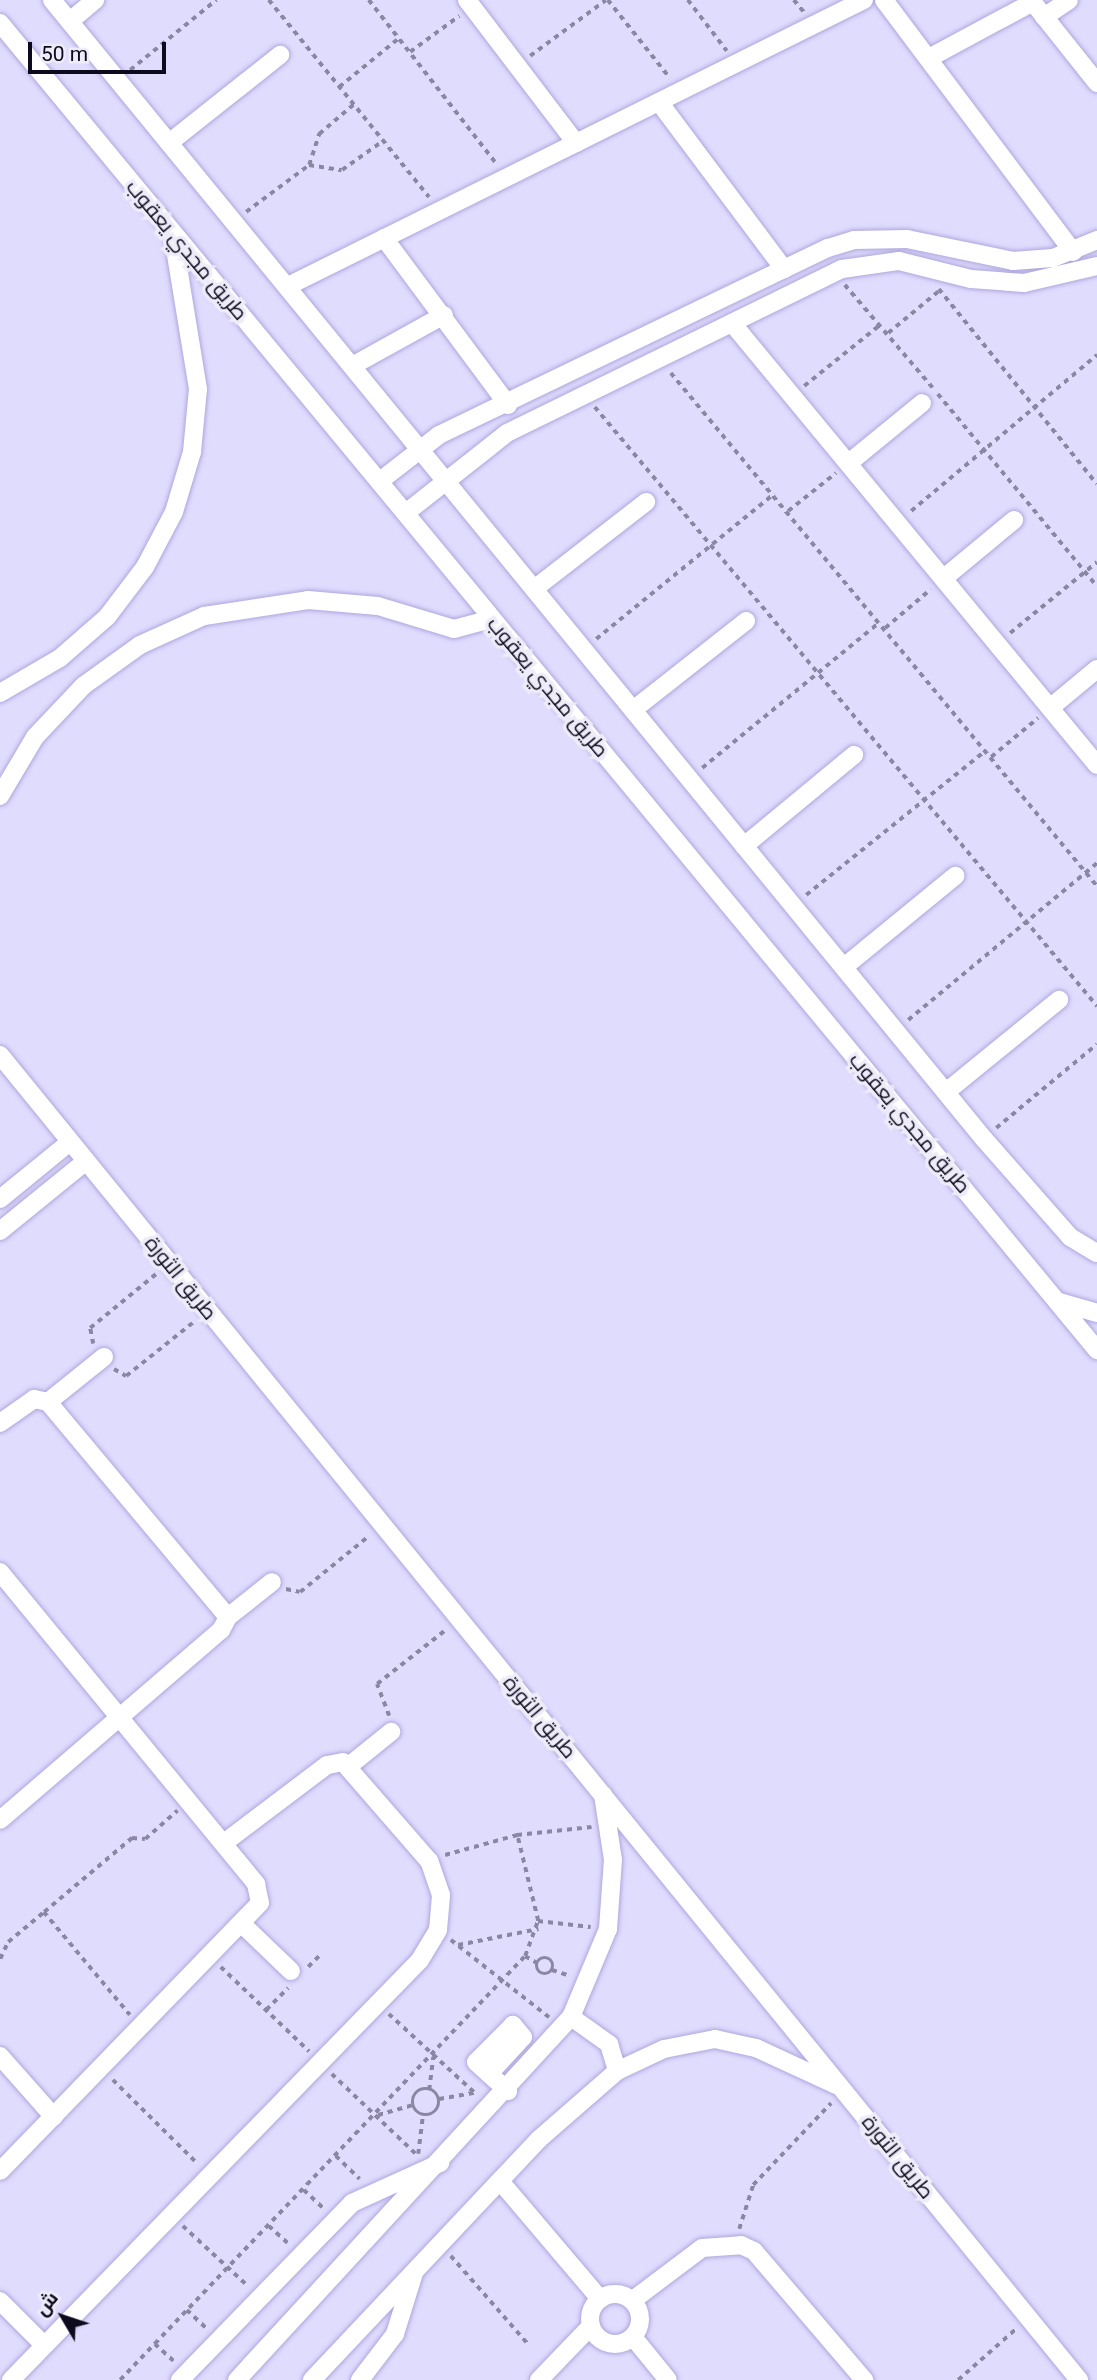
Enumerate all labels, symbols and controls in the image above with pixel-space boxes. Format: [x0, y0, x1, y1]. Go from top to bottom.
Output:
scale bar [32, 28, 170, 72]
text: 50 m [41, 42, 88, 66]
street label: طريق مجدي يعقوب [121, 175, 253, 325]
street label: طريق مجدي يعقوب [482, 612, 614, 762]
street label: طريق مجدي يعقوب [844, 1048, 976, 1198]
street label: طريق الثورة [140, 1231, 222, 1325]
street label: طريق الثورة [498, 1670, 582, 1764]
street label: طريق الثورة [857, 2110, 939, 2204]
north arrow [28, 2282, 98, 2352]
text: ش [30, 2287, 63, 2320]

